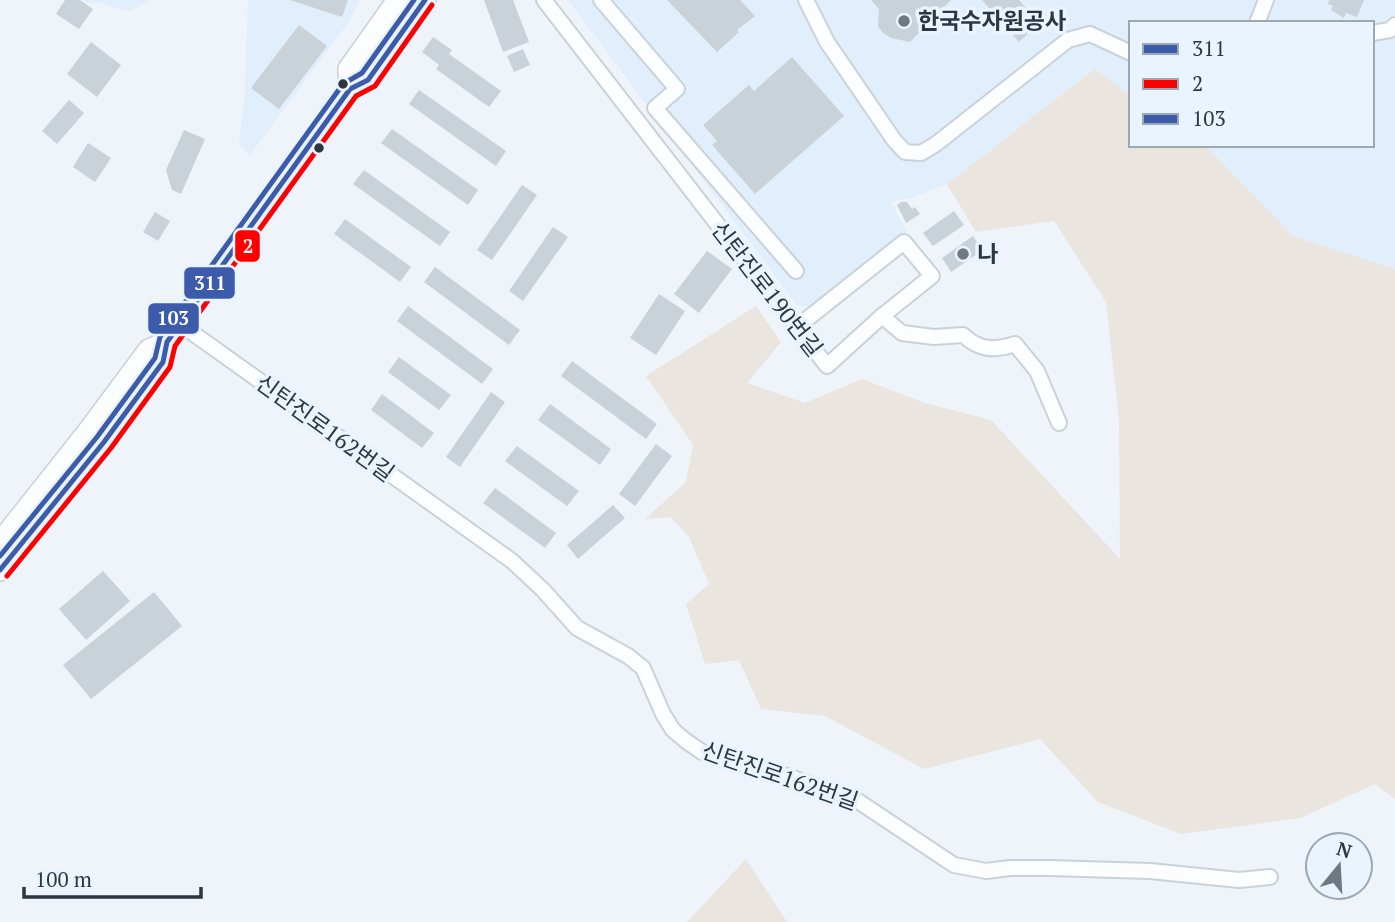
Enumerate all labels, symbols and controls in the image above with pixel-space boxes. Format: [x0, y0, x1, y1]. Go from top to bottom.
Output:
place label: 한국수자원공사 [918, 5, 1066, 36]
marker: 한국수자원공사 [896, 13, 912, 29]
legend [1129, 21, 1374, 147]
text: 311 [1192, 34, 1226, 62]
text: 2 [1192, 69, 1203, 97]
unlabelled marker [336, 77, 350, 91]
text: 103 [1192, 104, 1226, 132]
unlabelled marker [312, 141, 326, 155]
street label: 신탄진로190번길 [705, 215, 830, 363]
line badge: 2 [234, 229, 261, 263]
text: 2 [243, 233, 253, 258]
place label: 나 [977, 238, 998, 269]
marker: 나 [955, 246, 971, 262]
line badge: 311 [183, 266, 236, 300]
text: 311 [194, 270, 226, 295]
line badge: 103 [147, 302, 200, 335]
text: 103 [157, 305, 189, 330]
street label: 신탄진로162번길 [250, 367, 401, 488]
street label: 신탄진로162번길 [698, 734, 863, 817]
north arrow [1304, 831, 1374, 901]
text: N [1334, 835, 1356, 864]
scale bar [24, 856, 201, 900]
text: 100 m [35, 865, 92, 893]

